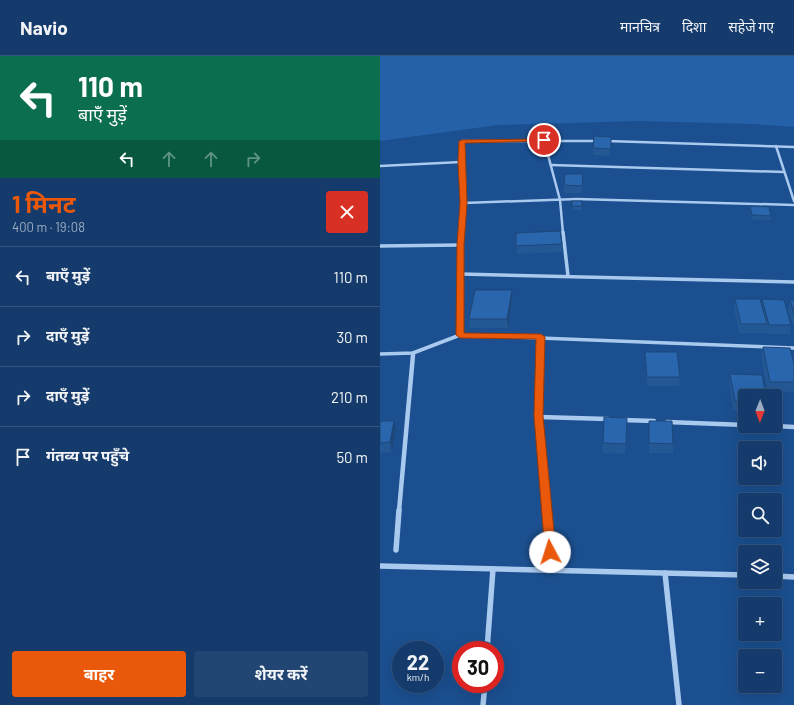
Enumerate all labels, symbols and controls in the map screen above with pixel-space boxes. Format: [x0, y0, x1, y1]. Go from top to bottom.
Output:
text: Navio [20, 16, 68, 39]
text: मानचित्र [620, 18, 660, 35]
text: दिशा [682, 18, 706, 35]
text: सहेजे गए [728, 18, 774, 35]
text: 110 m [78, 69, 143, 103]
icon: left [12, 72, 64, 124]
text: बाएँ मुड़ें [78, 103, 127, 125]
pin [527, 123, 561, 157]
icon: arrive [533, 129, 555, 151]
icon: left [116, 148, 138, 170]
icon: ahead [158, 148, 180, 170]
icon: ahead [200, 148, 222, 170]
icon: right [242, 148, 264, 170]
text: 1 मिनट [12, 189, 76, 218]
button: close [326, 191, 368, 233]
text: 400 m · 19:08 [12, 219, 85, 235]
icon: left [12, 266, 34, 288]
text: बाएँ मुड़ें [46, 266, 90, 284]
text: 110 m [334, 268, 368, 286]
icon: right [12, 326, 34, 348]
text: दाएँ मुड़ें [46, 326, 89, 344]
text: 30 m [336, 328, 368, 346]
icon: right [12, 386, 34, 408]
text: दाएँ मुड़ें [46, 386, 89, 404]
text: 210 m [331, 388, 368, 406]
north arrow [738, 389, 782, 433]
map controls [738, 389, 782, 693]
button: sound [738, 441, 782, 485]
icon: arrive [12, 446, 34, 468]
text: गंतव्य पर पहुँचे [46, 446, 129, 464]
text: 50 m [336, 448, 368, 466]
button: search [738, 493, 782, 537]
position arrow [529, 531, 571, 573]
button: layers [738, 545, 782, 589]
button: + [738, 597, 782, 641]
speed limit sign: 30 [452, 641, 504, 693]
button: − [738, 649, 782, 693]
text: 22 [407, 650, 429, 674]
button: बाहर [12, 651, 186, 697]
button: शेयर करें [194, 651, 368, 697]
text: km/h [407, 671, 429, 683]

